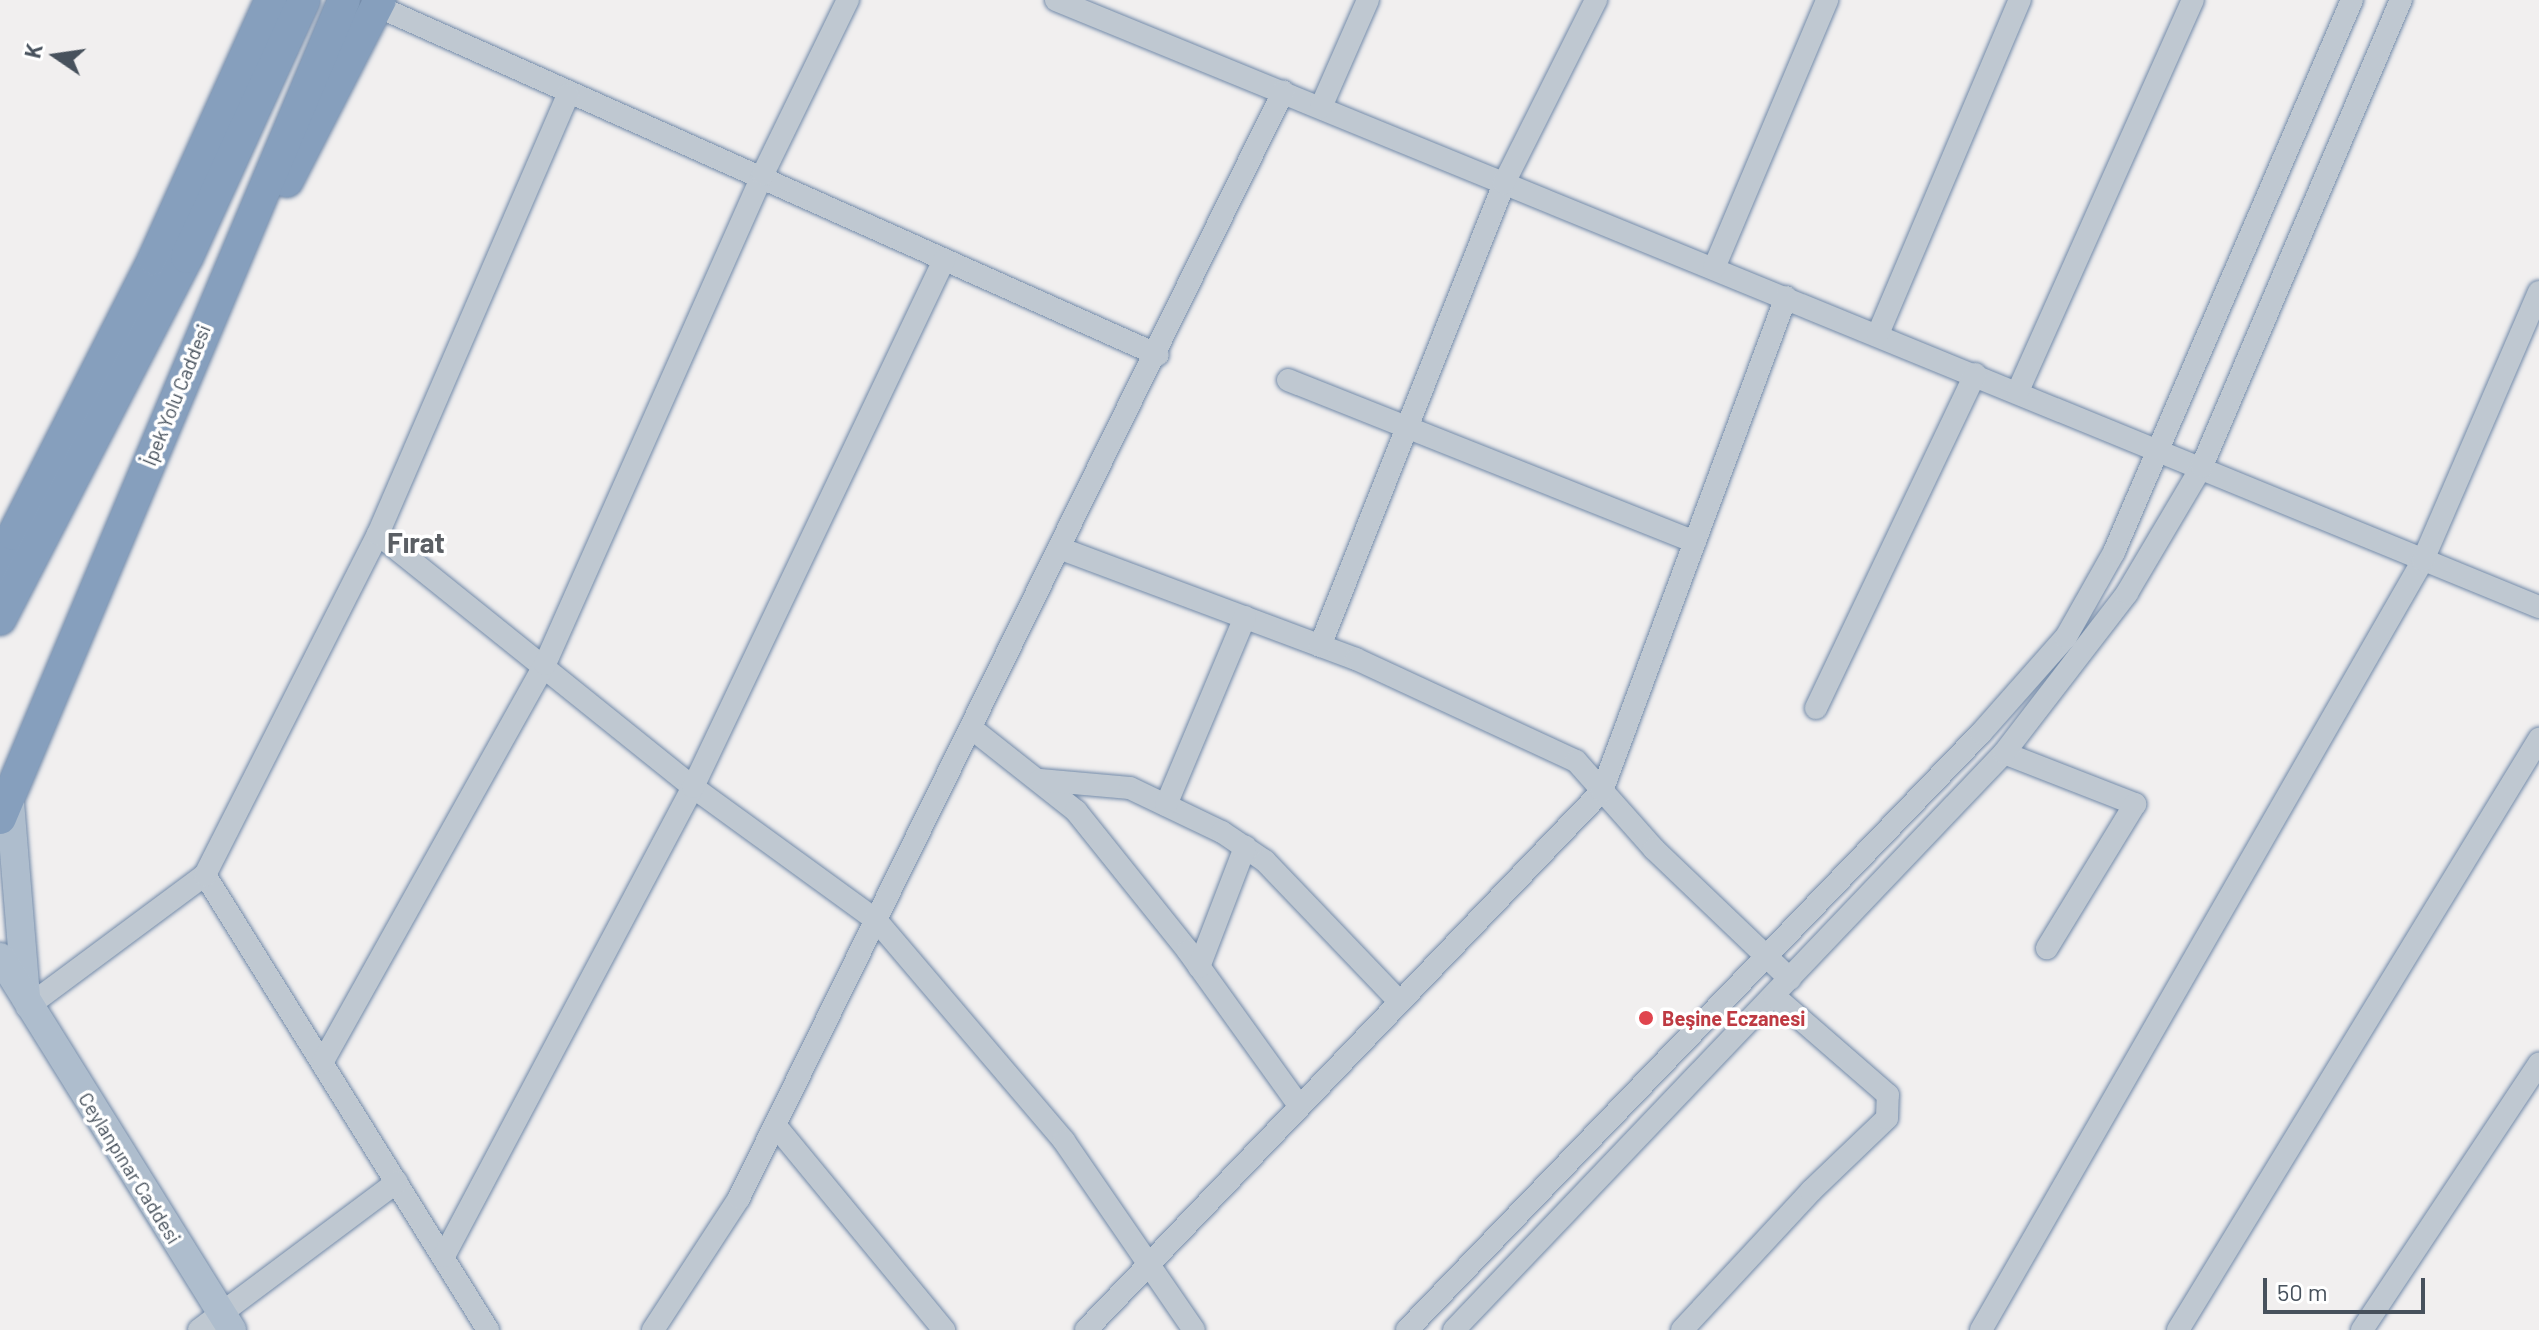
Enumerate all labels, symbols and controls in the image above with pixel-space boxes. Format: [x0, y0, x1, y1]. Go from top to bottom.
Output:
north arrow [16, 16, 96, 96]
text: K [18, 41, 47, 60]
street label: İpek Yolu Caddesi [137, 321, 215, 469]
district label: Fırat [387, 525, 445, 559]
place label: Beşine Eczanesi [1662, 1006, 1805, 1030]
marker: Beşine Eczanesi [1637, 1009, 1655, 1027]
street label: Ceylanpınar Caddesi [74, 1088, 186, 1248]
scale bar [2267, 1262, 2429, 1312]
text: 50 m [2277, 1277, 2328, 1306]

